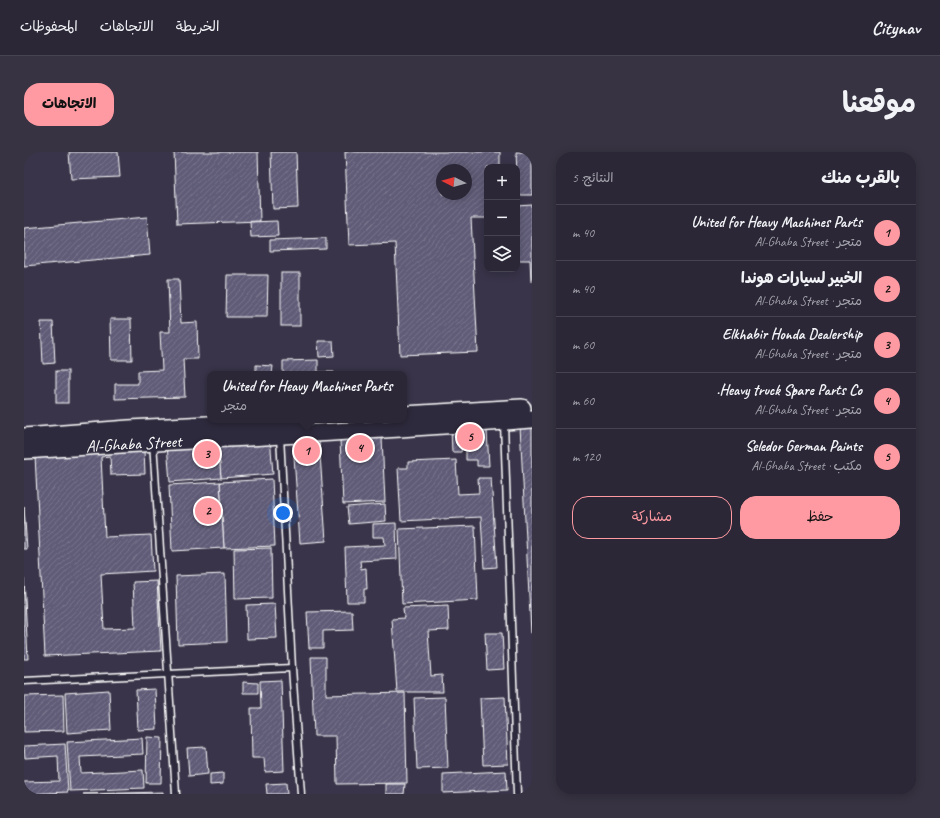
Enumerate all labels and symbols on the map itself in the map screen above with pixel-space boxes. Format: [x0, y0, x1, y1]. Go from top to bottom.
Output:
north arrow [436, 164, 472, 200]
pin: 5 [457, 422, 483, 452]
street label: Al-Ghaba Street [85, 430, 185, 457]
pin: 4 [347, 433, 373, 463]
pin: 1 [294, 436, 320, 466]
pin: 3 [194, 439, 220, 469]
pin: 2 [195, 496, 221, 526]
your location [273, 503, 293, 523]

